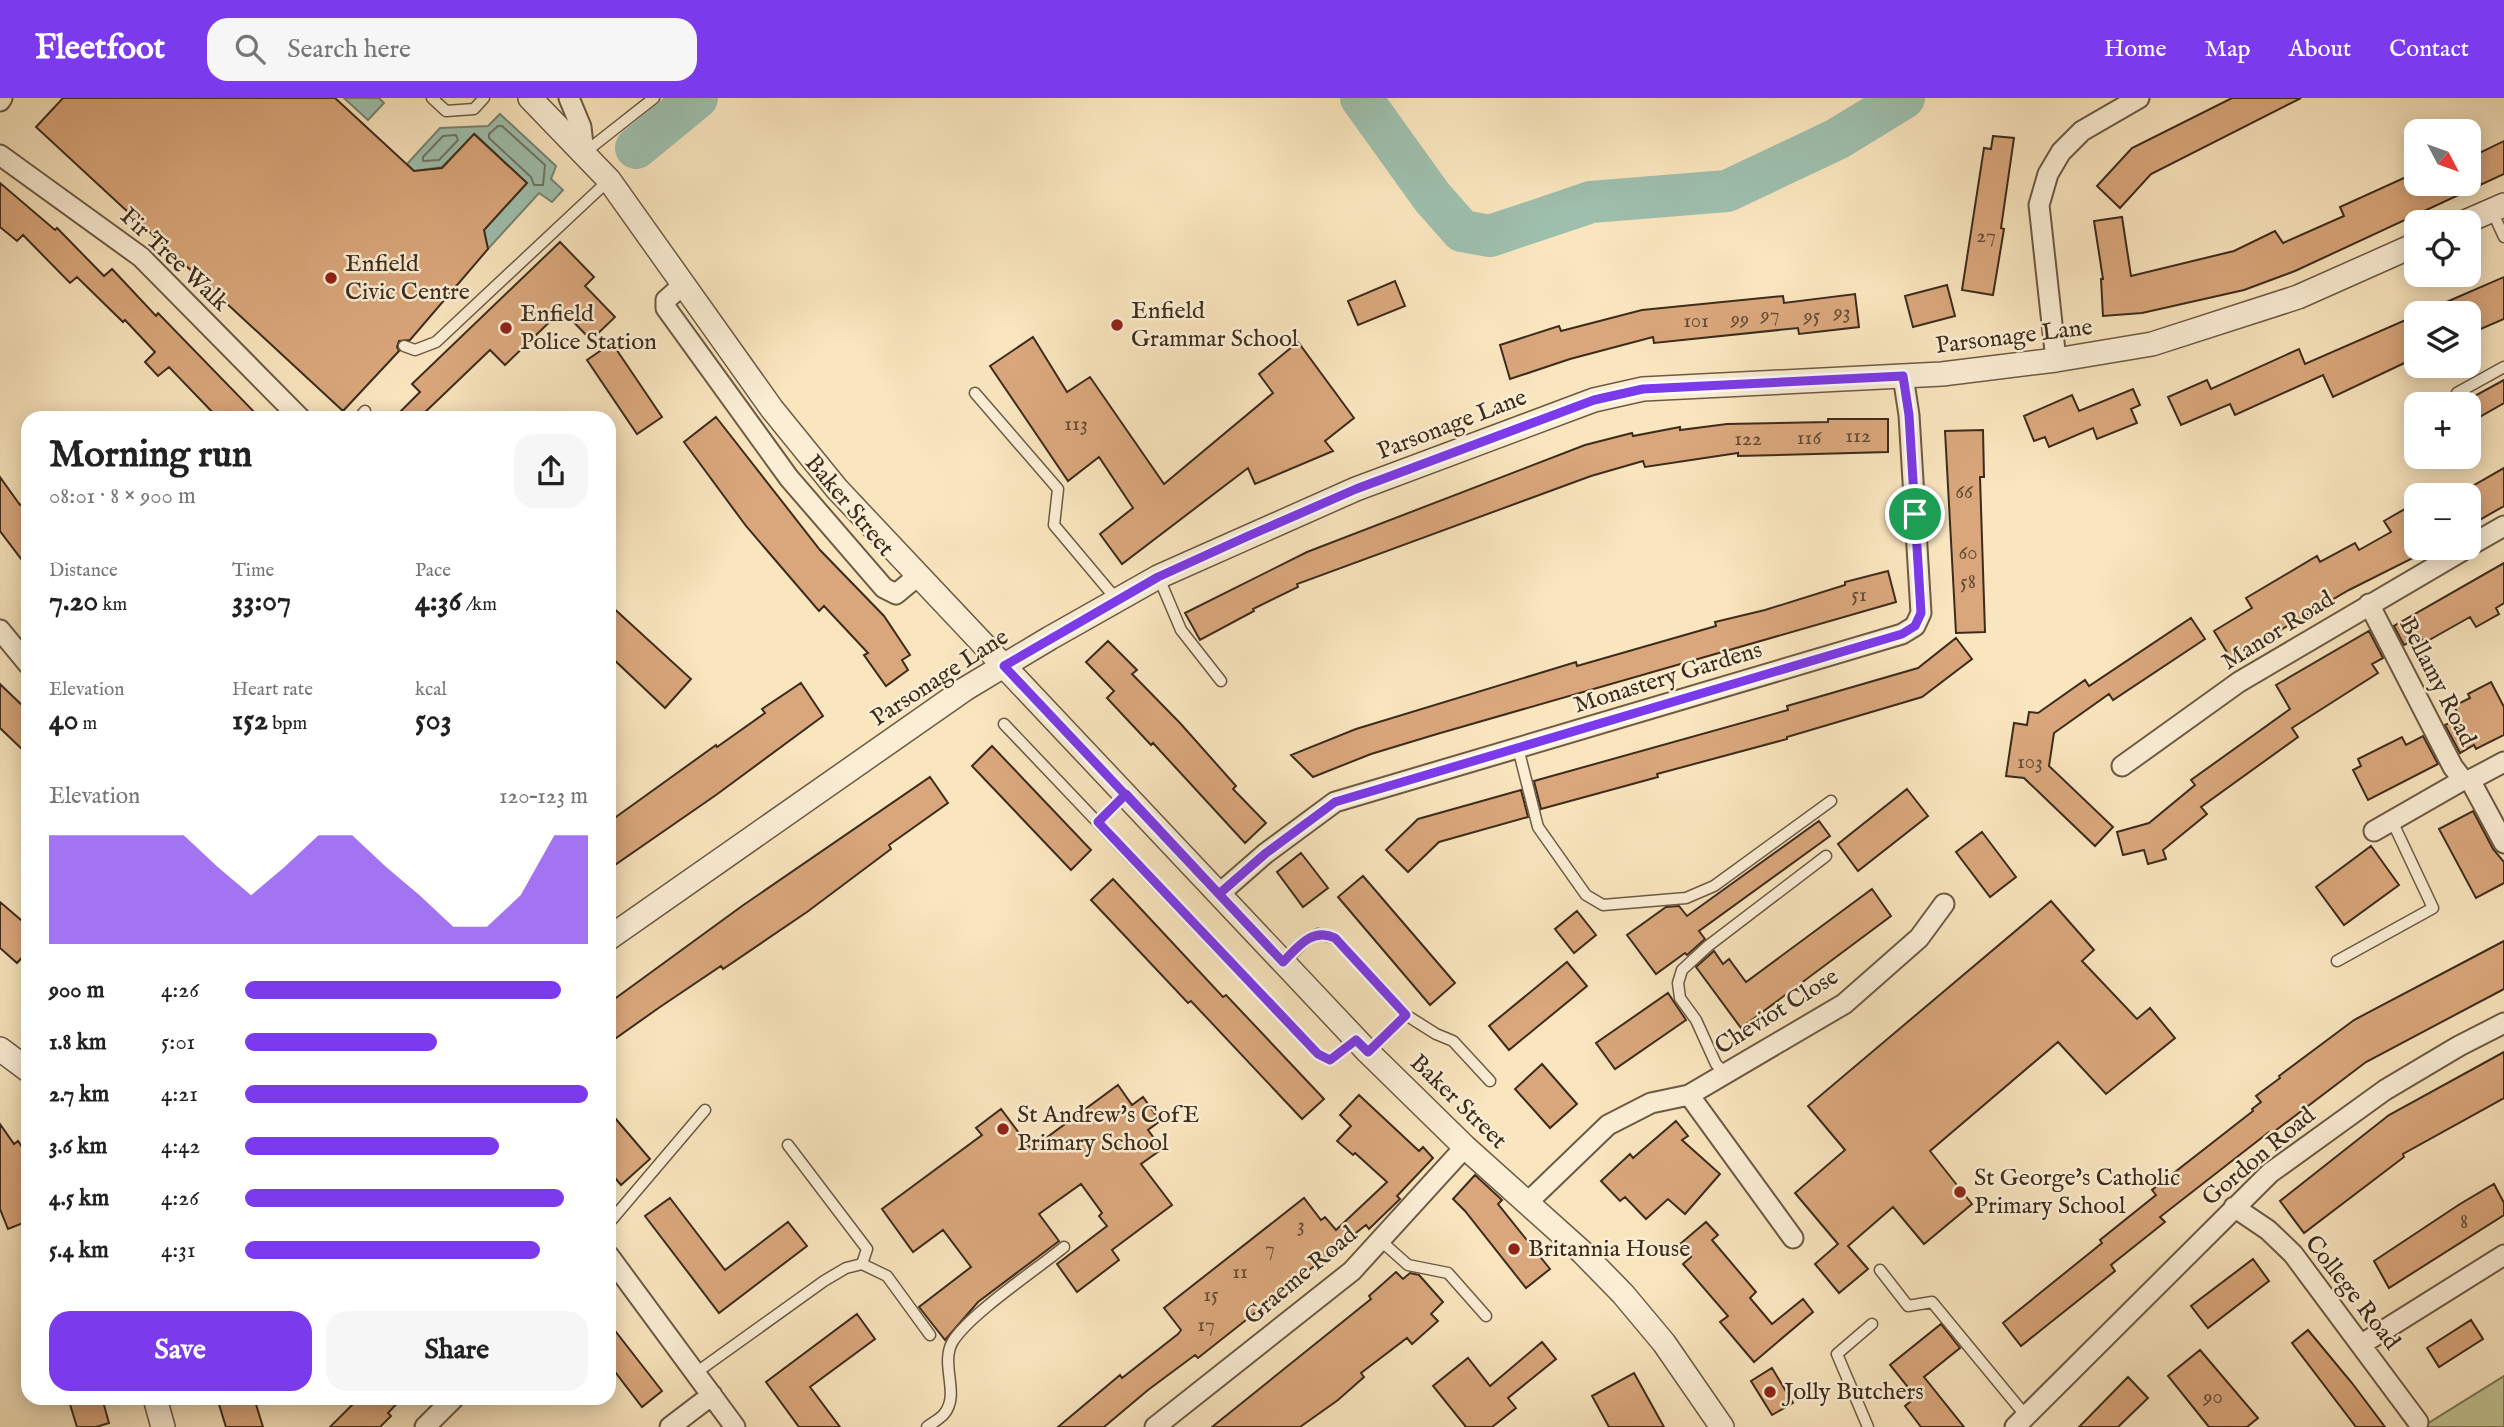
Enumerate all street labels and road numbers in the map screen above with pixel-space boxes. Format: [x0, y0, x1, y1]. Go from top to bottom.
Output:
street label: Fir Tree Walk [113, 201, 235, 319]
street label: Parsonage Lane [1934, 312, 2094, 362]
street label: Parsonage Lane [1373, 382, 1531, 468]
street label: Baker Street [797, 449, 901, 563]
street label: Manor Road [2216, 584, 2340, 678]
street label: Bellamy Road [2391, 613, 2483, 752]
street label: Parsonage Lane [865, 622, 1015, 734]
street label: Monastery Gardens [1570, 635, 1766, 721]
street label: Cheviot Close [1709, 962, 1845, 1062]
street label: Baker Street [1403, 1048, 1513, 1156]
street label: Gordon Road [2196, 1100, 2322, 1213]
street label: Graeme Road [1238, 1220, 1364, 1332]
street label: College Road [2297, 1229, 2407, 1357]

